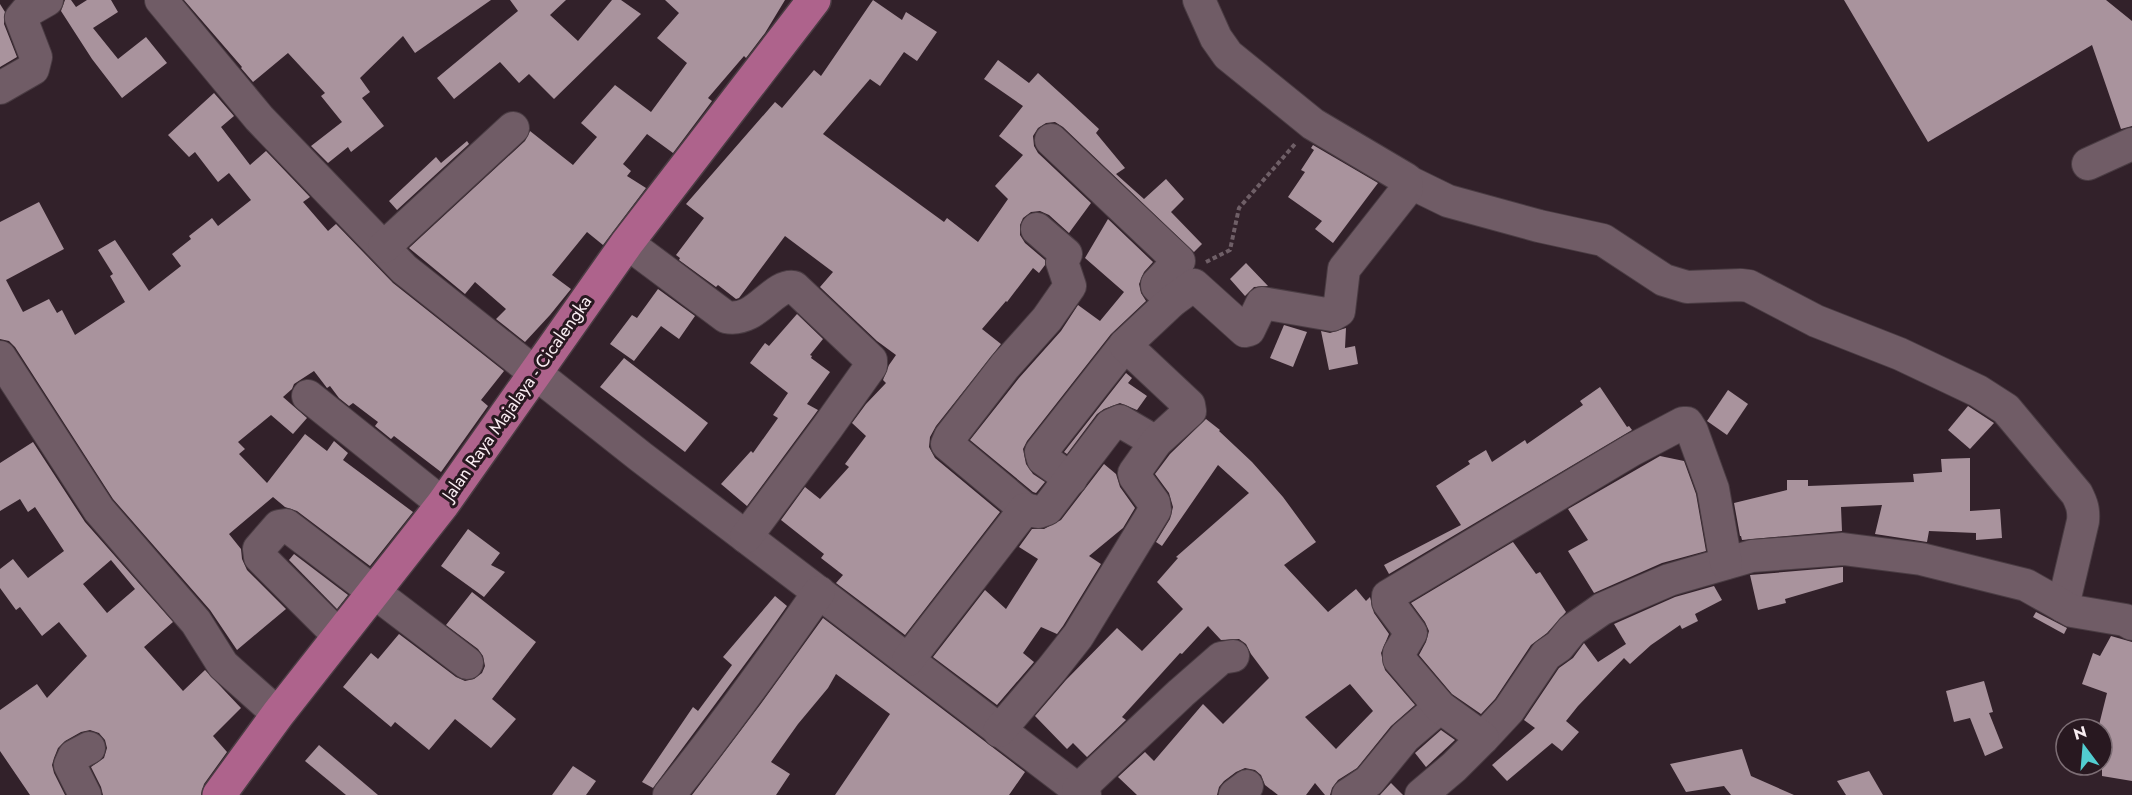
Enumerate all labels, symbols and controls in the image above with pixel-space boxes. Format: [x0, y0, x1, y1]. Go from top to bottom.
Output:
street label: Jalan Raya Majalaya - Cicalengka [435, 290, 598, 508]
north arrow [2054, 717, 2114, 777]
text: N [2071, 720, 2089, 746]

